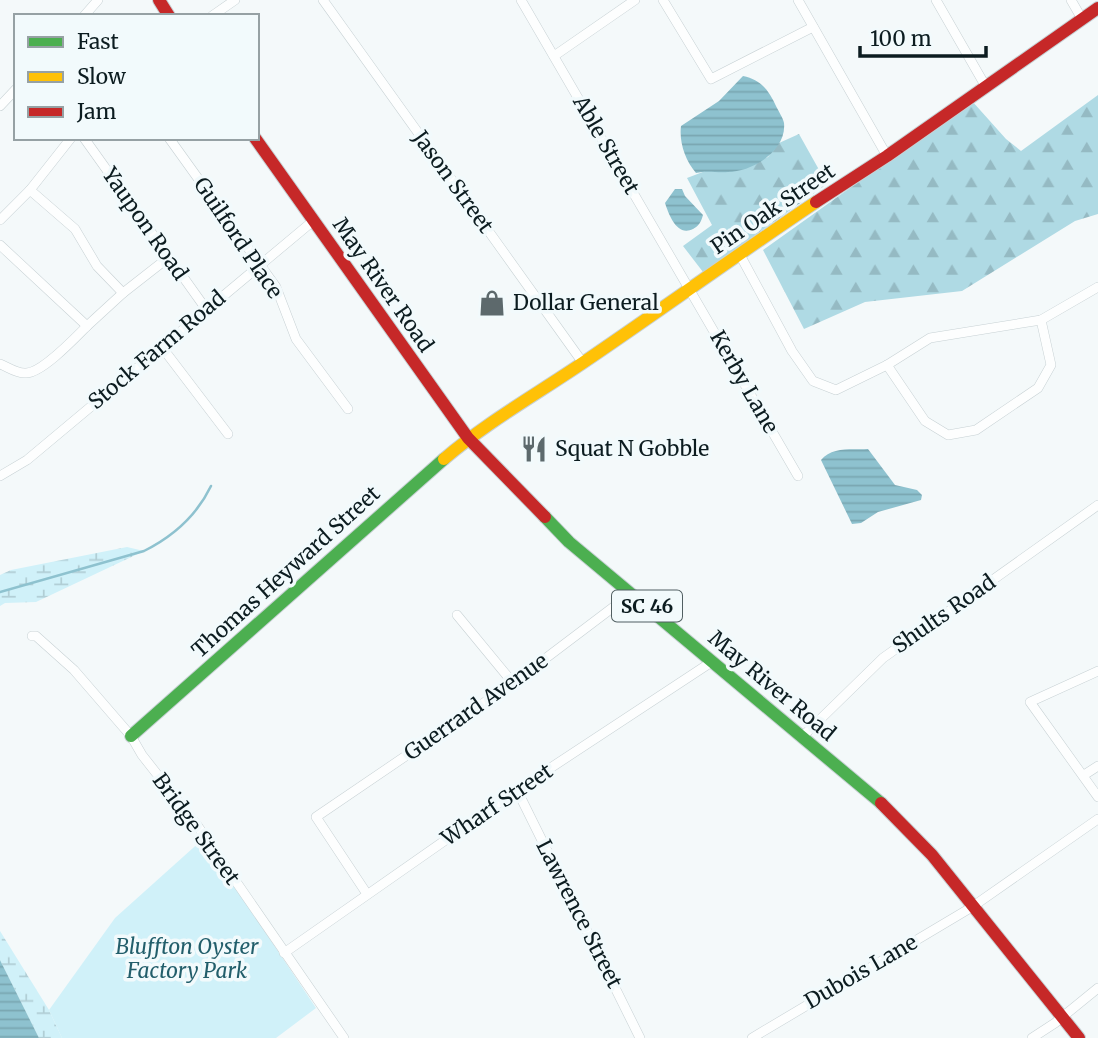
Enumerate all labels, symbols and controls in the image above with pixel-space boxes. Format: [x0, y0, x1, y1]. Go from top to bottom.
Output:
legend [14, 14, 259, 140]
scale bar [860, 14, 986, 58]
text: 100 m [870, 25, 932, 52]
text: Fast [77, 28, 119, 55]
text: Slow [77, 63, 126, 90]
street label: Able Street [567, 90, 646, 199]
text: Jam [76, 98, 116, 125]
street label: Jason Street [407, 124, 500, 238]
street label: Pin Oak Street [706, 157, 840, 260]
street label: Yaupon Road [96, 161, 194, 286]
street label: Guilford Place [188, 172, 289, 303]
street label: May River Road [327, 212, 440, 357]
street label: Stock Farm Road [82, 284, 231, 415]
shop icon: Dollar General [477, 288, 507, 318]
place label: Dollar General [513, 289, 659, 316]
street label: Kerby Lane [704, 326, 785, 438]
restaurant icon: Squat N Gobble [519, 434, 549, 464]
place label: Squat N Gobble [555, 435, 709, 462]
street label: Thomas Heyward Street [186, 480, 385, 663]
street label: Shults Road [887, 568, 1001, 659]
road number: SC 46 [612, 590, 682, 622]
street label: May River Road [703, 624, 842, 747]
street label: Guerrard Avenue [399, 647, 553, 766]
street label: Wharf Street [435, 757, 558, 852]
street label: Bridge Street [147, 768, 246, 890]
street label: Lawrence Street [530, 835, 628, 993]
street label: Dubois Lane [799, 928, 922, 1015]
park label: Bluffton Oyster Factory Park [116, 933, 259, 984]

